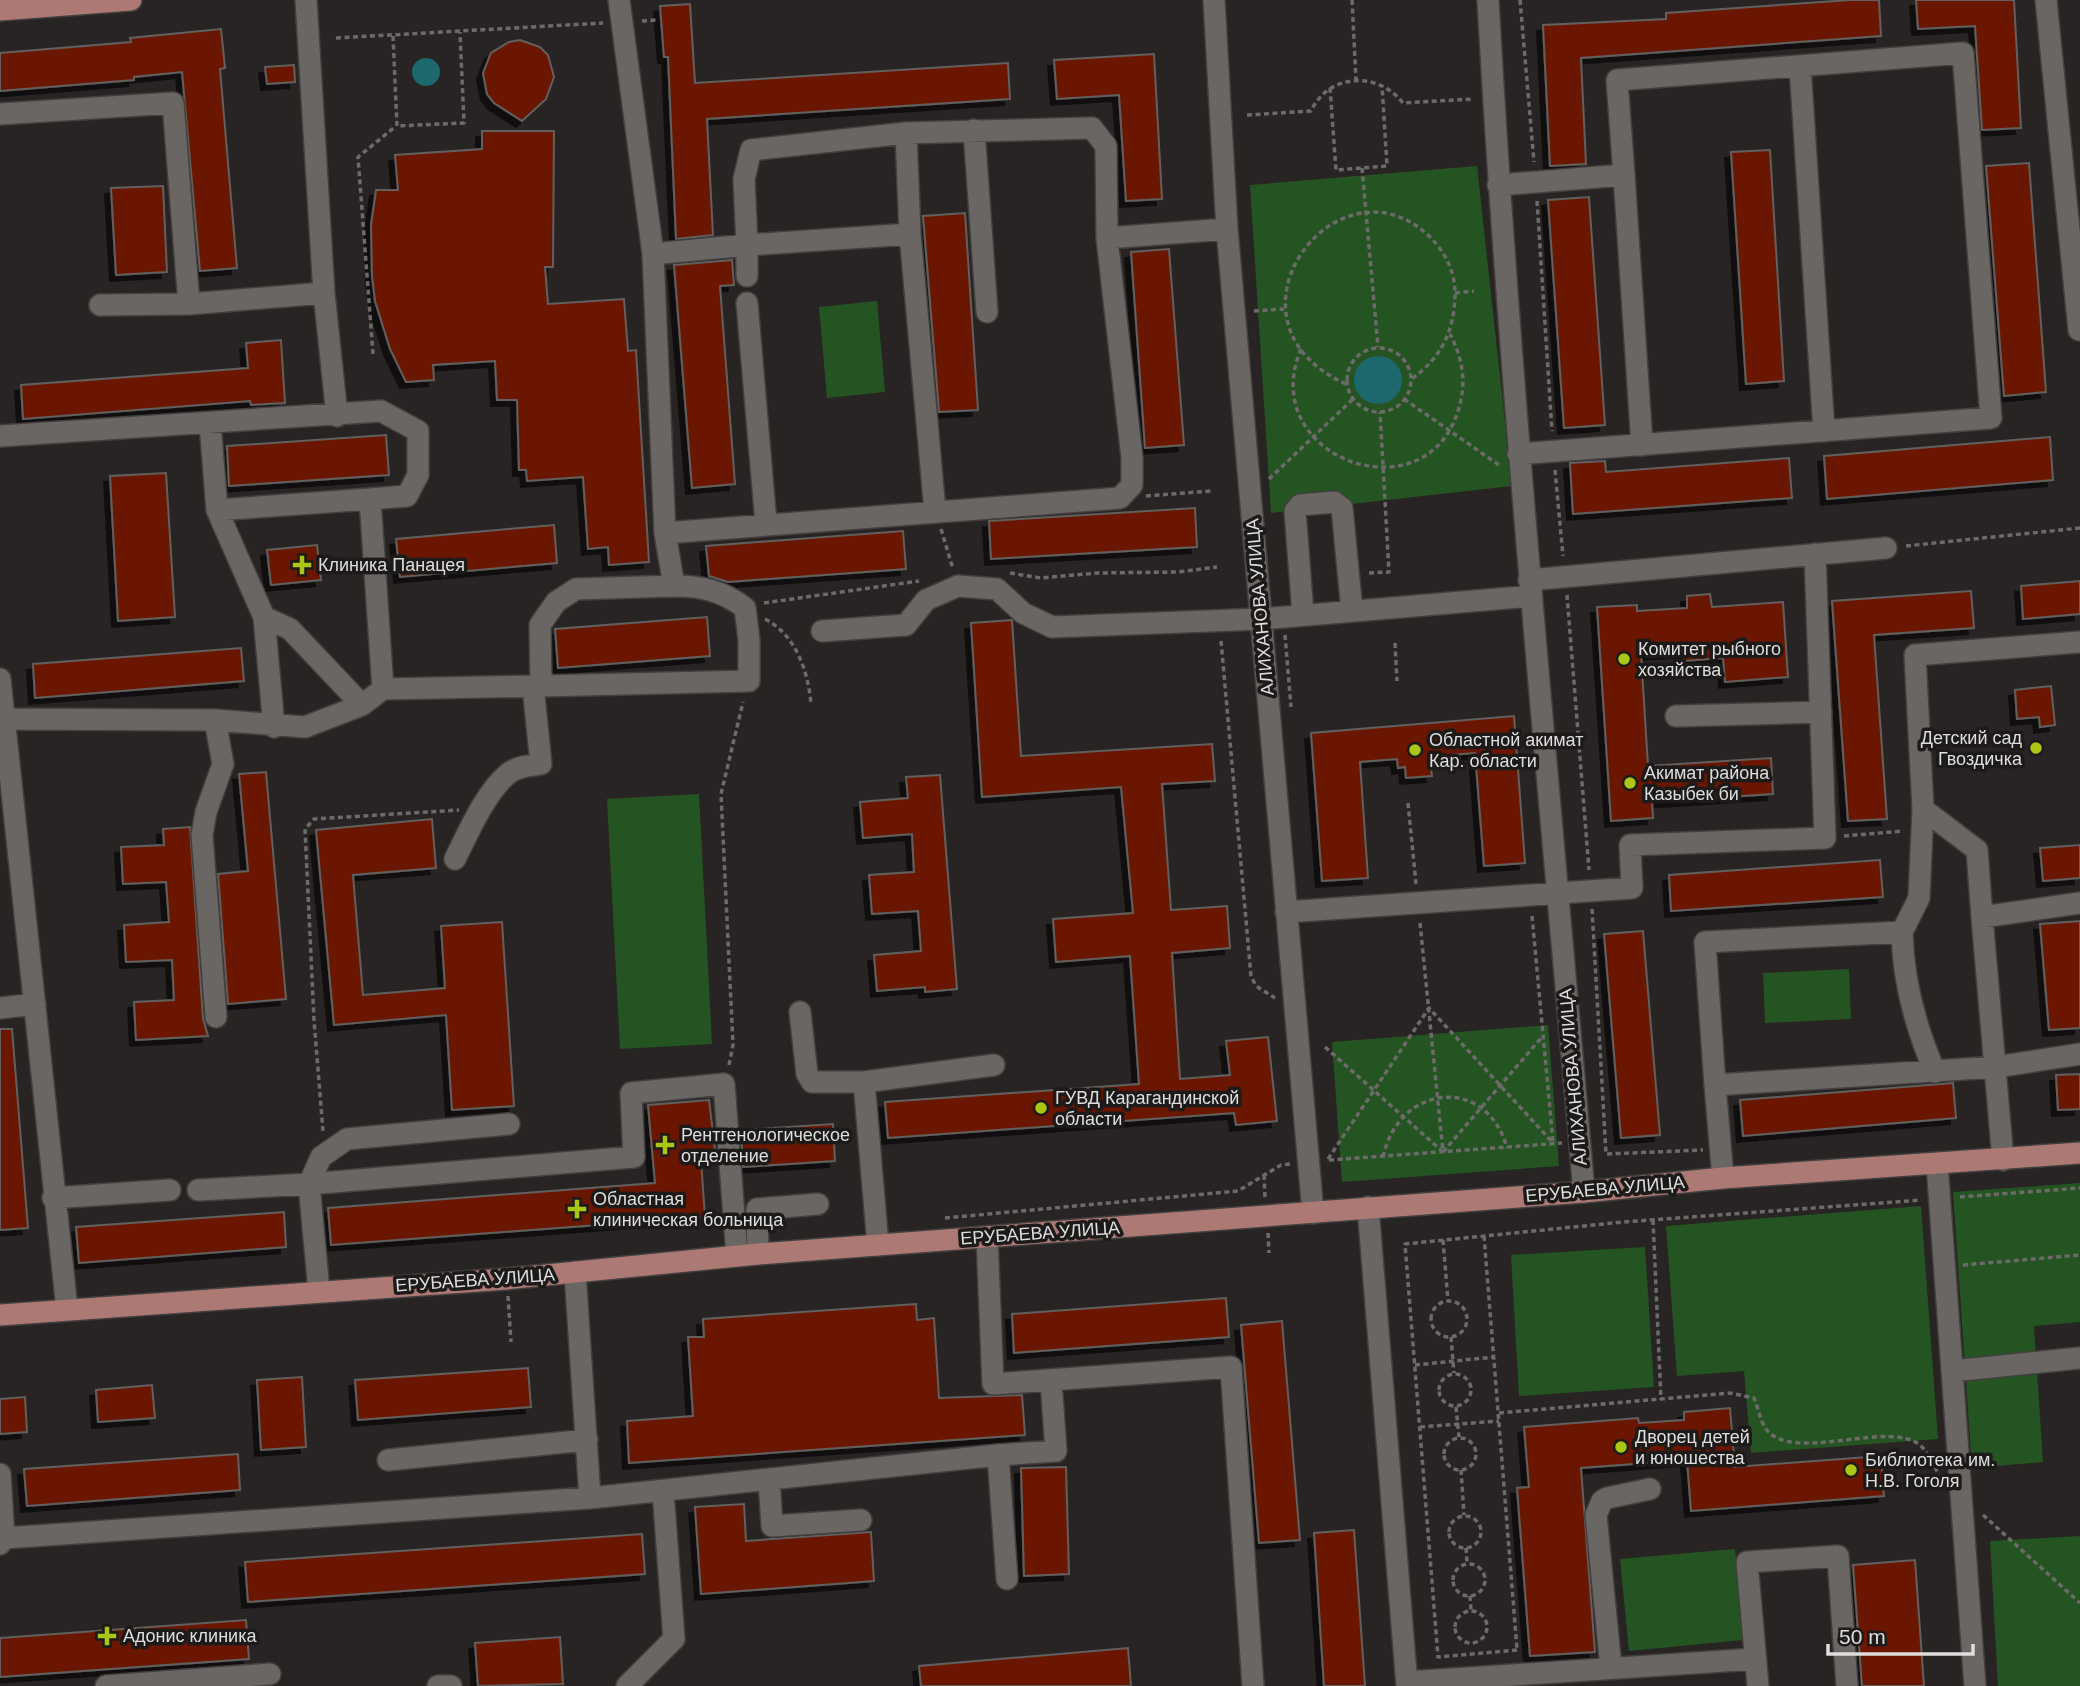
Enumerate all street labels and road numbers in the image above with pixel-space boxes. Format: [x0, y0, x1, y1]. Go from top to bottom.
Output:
street label: АЛИХАНОВА УЛИЦА [1242, 518, 1278, 696]
street label: АЛИХАНОВА УЛИЦА [1555, 988, 1591, 1166]
street label: ЕРУБАЕВА УЛИЦА [1525, 1172, 1685, 1206]
street label: ЕРУБАЕВА УЛИЦА [960, 1217, 1120, 1249]
street label: ЕРУБАЕВА УЛИЦА [395, 1264, 555, 1296]

